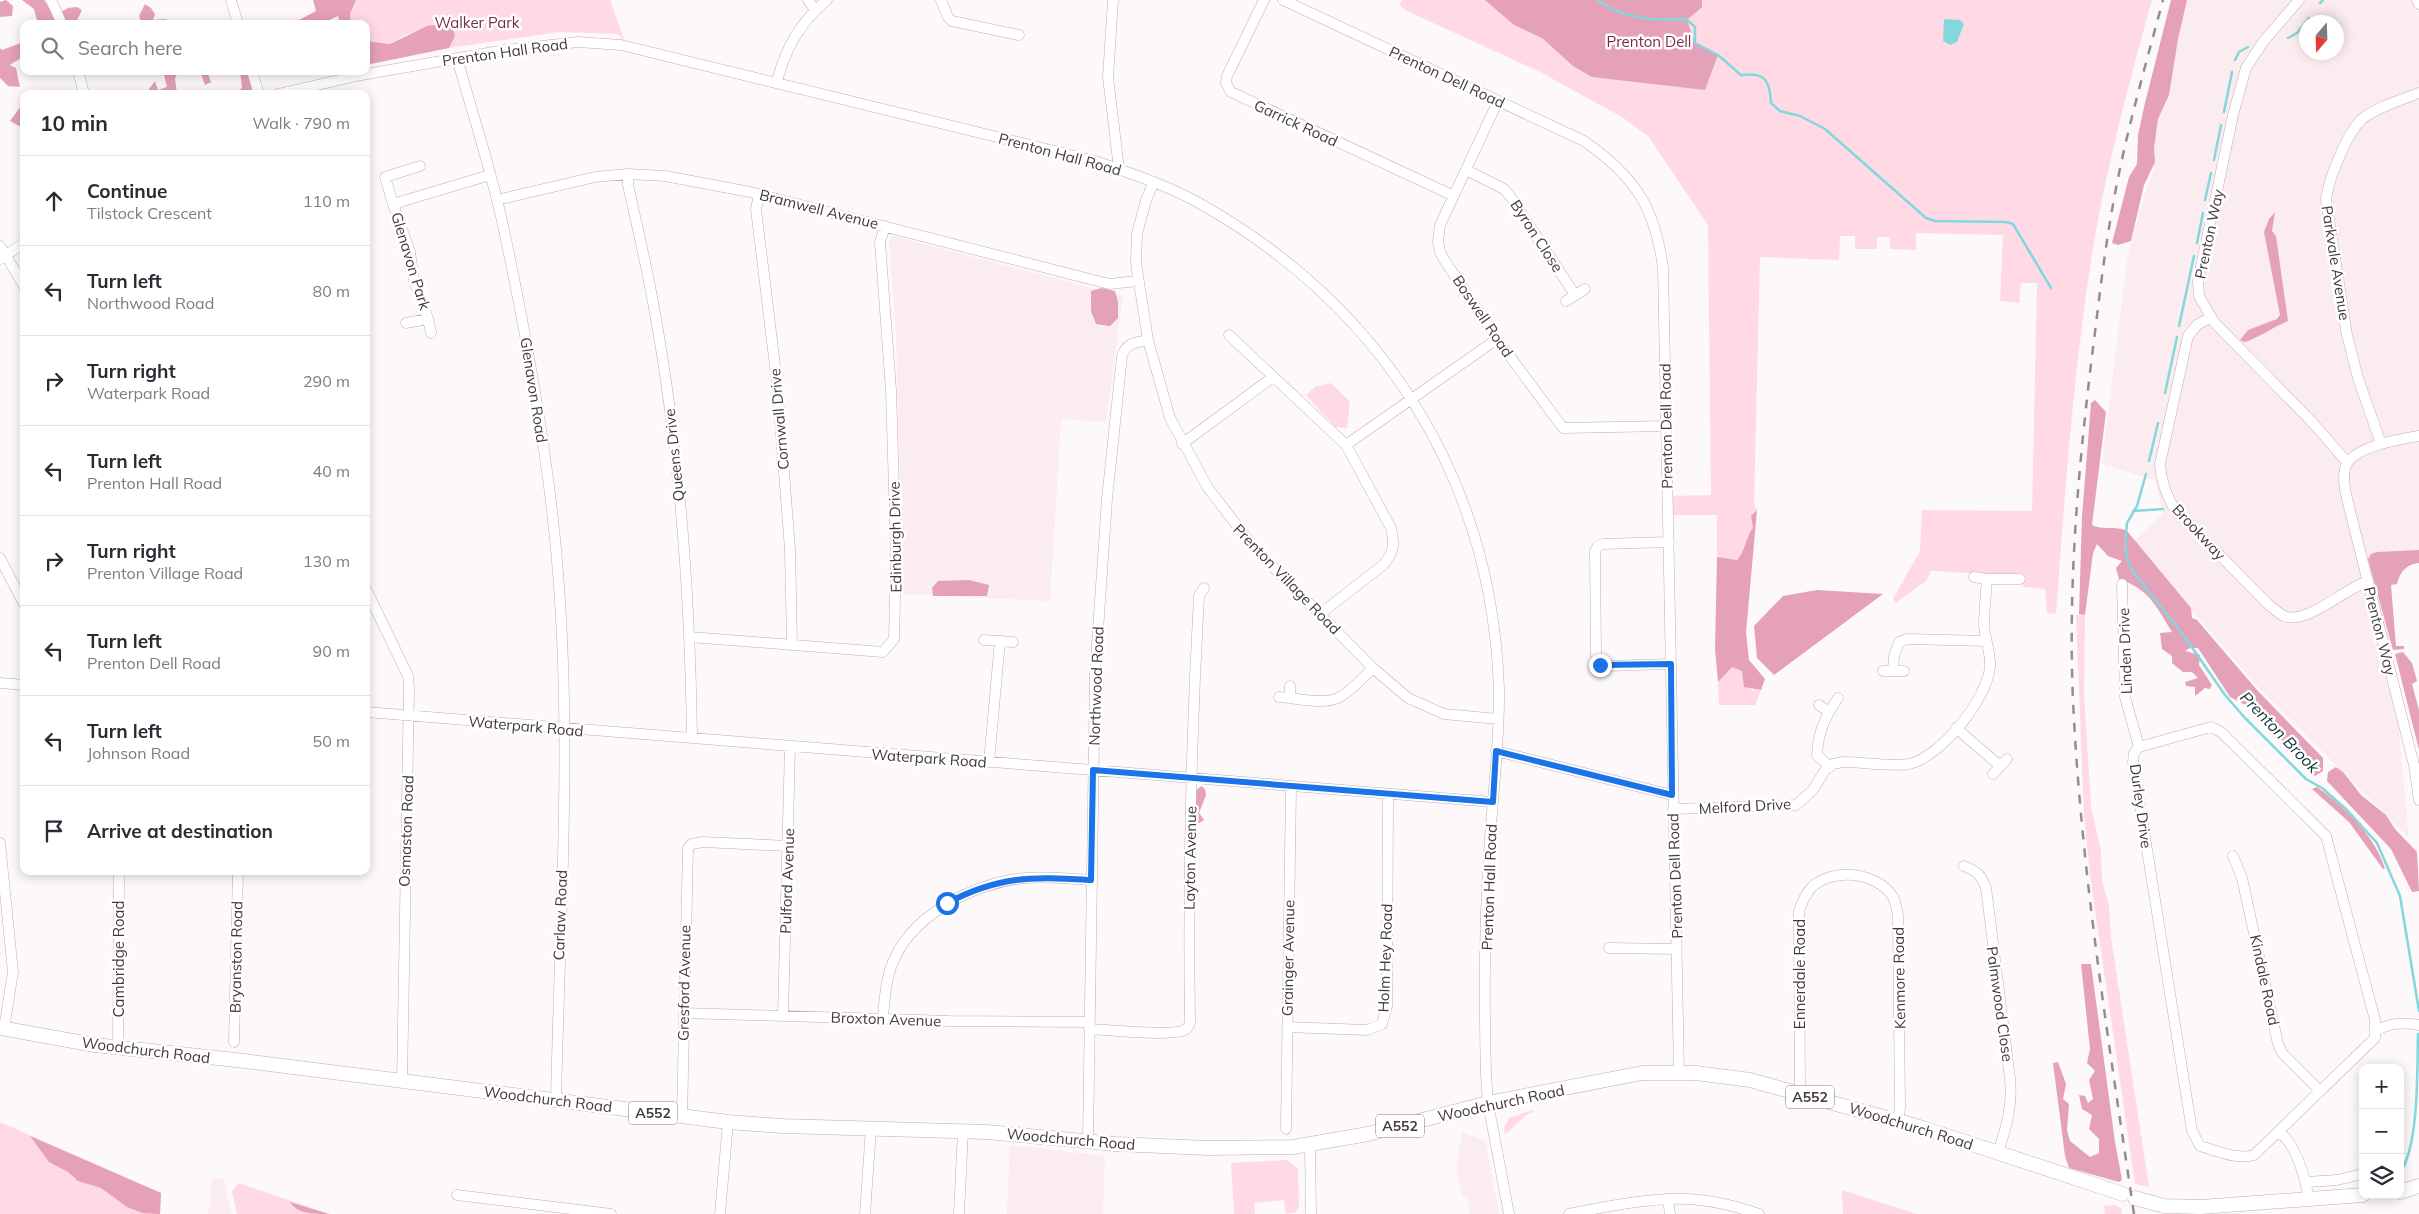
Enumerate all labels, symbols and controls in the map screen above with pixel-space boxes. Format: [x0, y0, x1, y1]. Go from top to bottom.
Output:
park label: Walker Park [434, 13, 520, 32]
north arrow [2299, 15, 2344, 60]
search box [20, 20, 370, 75]
park label: Prenton Dell [1607, 32, 1691, 51]
icon: search [38, 34, 66, 62]
street label: Prenton Hall Road [441, 34, 569, 70]
text: Search here [78, 36, 182, 60]
street label: Prenton Dell Road [1386, 42, 1508, 112]
street label: Garrick Road [1251, 95, 1341, 151]
text: 10 min [40, 110, 108, 136]
text: Walk · 790 m [252, 113, 350, 133]
street label: Prenton Hall Road [996, 128, 1124, 180]
text: Continue [87, 179, 167, 203]
street label: Bramwell Avenue [757, 185, 881, 233]
icon: ahead [40, 187, 68, 215]
street label: Prenton Way [2190, 187, 2228, 281]
text: 110 m [303, 191, 350, 211]
street label: Byron Close [1506, 196, 1568, 276]
text: Tilstock Crescent [87, 203, 212, 223]
street label: Parkvale Avenue [2318, 204, 2354, 322]
street label: Glenavon Park [387, 210, 435, 312]
text: Turn left [87, 269, 162, 293]
street label: Boswell Road [1449, 271, 1517, 361]
icon: left [40, 277, 68, 305]
text: 80 m [313, 281, 350, 301]
text: Northwood Road [87, 293, 214, 313]
street label: Glenavon Road [516, 336, 552, 444]
text: Turn right [87, 359, 176, 383]
street label: Prenton Dell Road [1655, 363, 1677, 489]
icon: right [40, 367, 68, 395]
street label: Cornwall Drive [765, 368, 793, 470]
text: 290 m [303, 371, 350, 391]
text: Waterpark Road [87, 383, 210, 403]
street label: Queens Drive [660, 408, 688, 502]
text: Turn left [87, 449, 162, 473]
icon: left [40, 457, 68, 485]
text: 40 m [313, 461, 350, 481]
text: Prenton Hall Road [87, 473, 222, 493]
street label: Edinburgh Drive [885, 481, 905, 593]
street label: Brookway [2168, 500, 2230, 564]
street label: Prenton Village Road [1229, 520, 1345, 638]
text: Turn right [87, 539, 176, 563]
icon: right [40, 547, 68, 575]
text: 130 m [303, 551, 350, 571]
text: Prenton Village Road [87, 563, 243, 583]
street label: Prenton Way [2360, 585, 2400, 678]
street label: Linden Drive [2114, 607, 2136, 695]
street label: Northwood Road [1084, 626, 1108, 746]
text: Turn left [87, 629, 162, 653]
icon: left [40, 637, 68, 665]
text: 90 m [313, 641, 350, 661]
text: Prenton Dell Road [87, 653, 221, 673]
route end [1589, 654, 1612, 677]
water label: Prenton Brook [2236, 687, 2324, 777]
street label: Waterpark Road [468, 712, 584, 740]
text: Turn left [87, 719, 162, 743]
icon: left [40, 727, 68, 755]
text: 50 m [313, 731, 350, 751]
text: Johnson Road [87, 743, 190, 763]
street label: Waterpark Road [871, 744, 987, 772]
street label: Durley Drive [2126, 763, 2156, 849]
street label: Osmaston Road [395, 775, 417, 887]
street label: Melford Drive [1698, 794, 1792, 818]
street label: Layton Avenue [1180, 806, 1200, 910]
street label: Prenton Dell Road [1663, 813, 1687, 939]
icon: arrive [40, 817, 68, 845]
text: Arrive at destination [87, 819, 273, 843]
street label: Prenton Hall Road [1477, 823, 1501, 951]
street label: Pulford Avenue [776, 828, 798, 934]
street label: Carlaw Road [549, 869, 571, 961]
route start [936, 892, 959, 915]
street label: Cambridge Road [109, 900, 128, 1018]
street label: Grainger Avenue [1277, 900, 1299, 1016]
street label: Bryanston Road [226, 901, 246, 1013]
street label: Holm Hey Road [1374, 903, 1396, 1013]
street label: Ennerdale Road [1790, 919, 1809, 1029]
street label: Gresford Avenue [673, 925, 695, 1041]
street label: Kenmore Road [1889, 927, 1909, 1029]
street label: Kindale Road [2246, 933, 2284, 1027]
street label: Palmwood Close [1983, 945, 2017, 1063]
street label: Broxton Avenue [830, 1008, 942, 1030]
street label: Woodchurch Road [81, 1033, 211, 1067]
map controls [2359, 1064, 2404, 1199]
button: + [2359, 1064, 2404, 1109]
street label: Woodchurch Road [1436, 1080, 1566, 1126]
street label: Woodchurch Road [483, 1082, 613, 1116]
road number: A552 [1786, 1086, 1834, 1108]
street label: Woodchurch Road [1847, 1098, 1975, 1154]
road number: A552 [629, 1102, 677, 1124]
button: − [2359, 1109, 2404, 1154]
road number: A552 [1376, 1114, 1424, 1138]
street label: Woodchurch Road [1006, 1124, 1136, 1154]
button: layers [2359, 1154, 2404, 1199]

